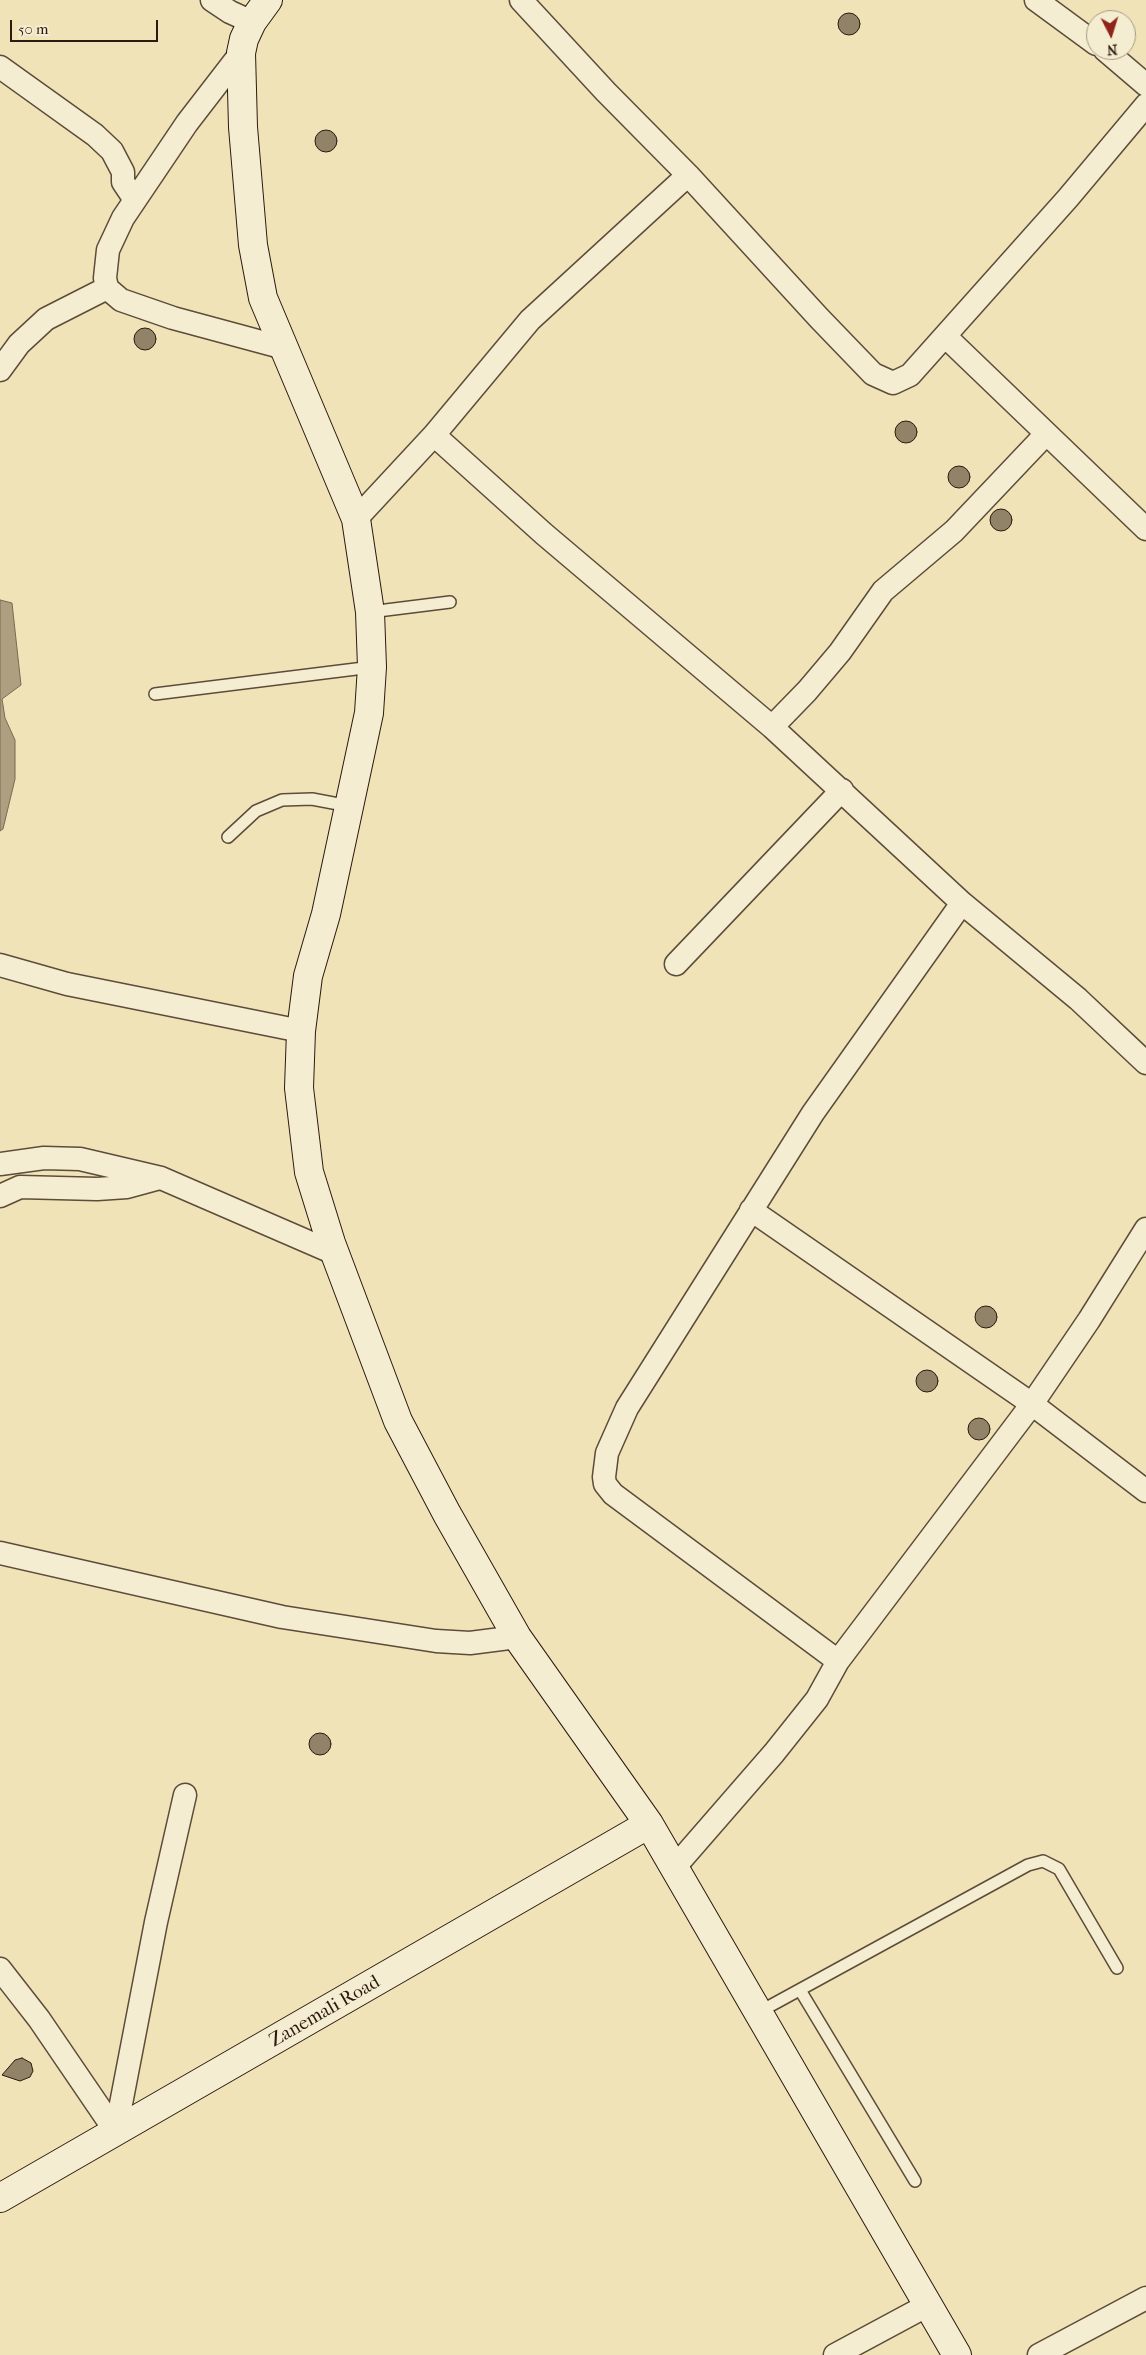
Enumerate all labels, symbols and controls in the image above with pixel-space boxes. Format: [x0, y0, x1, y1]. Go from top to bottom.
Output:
scale bar [12, 10, 160, 42]
north arrow [1086, 10, 1136, 60]
text: 50 m [18, 20, 48, 38]
text: N [1106, 41, 1118, 58]
street label: Zanemali Road [266, 1971, 384, 2053]

